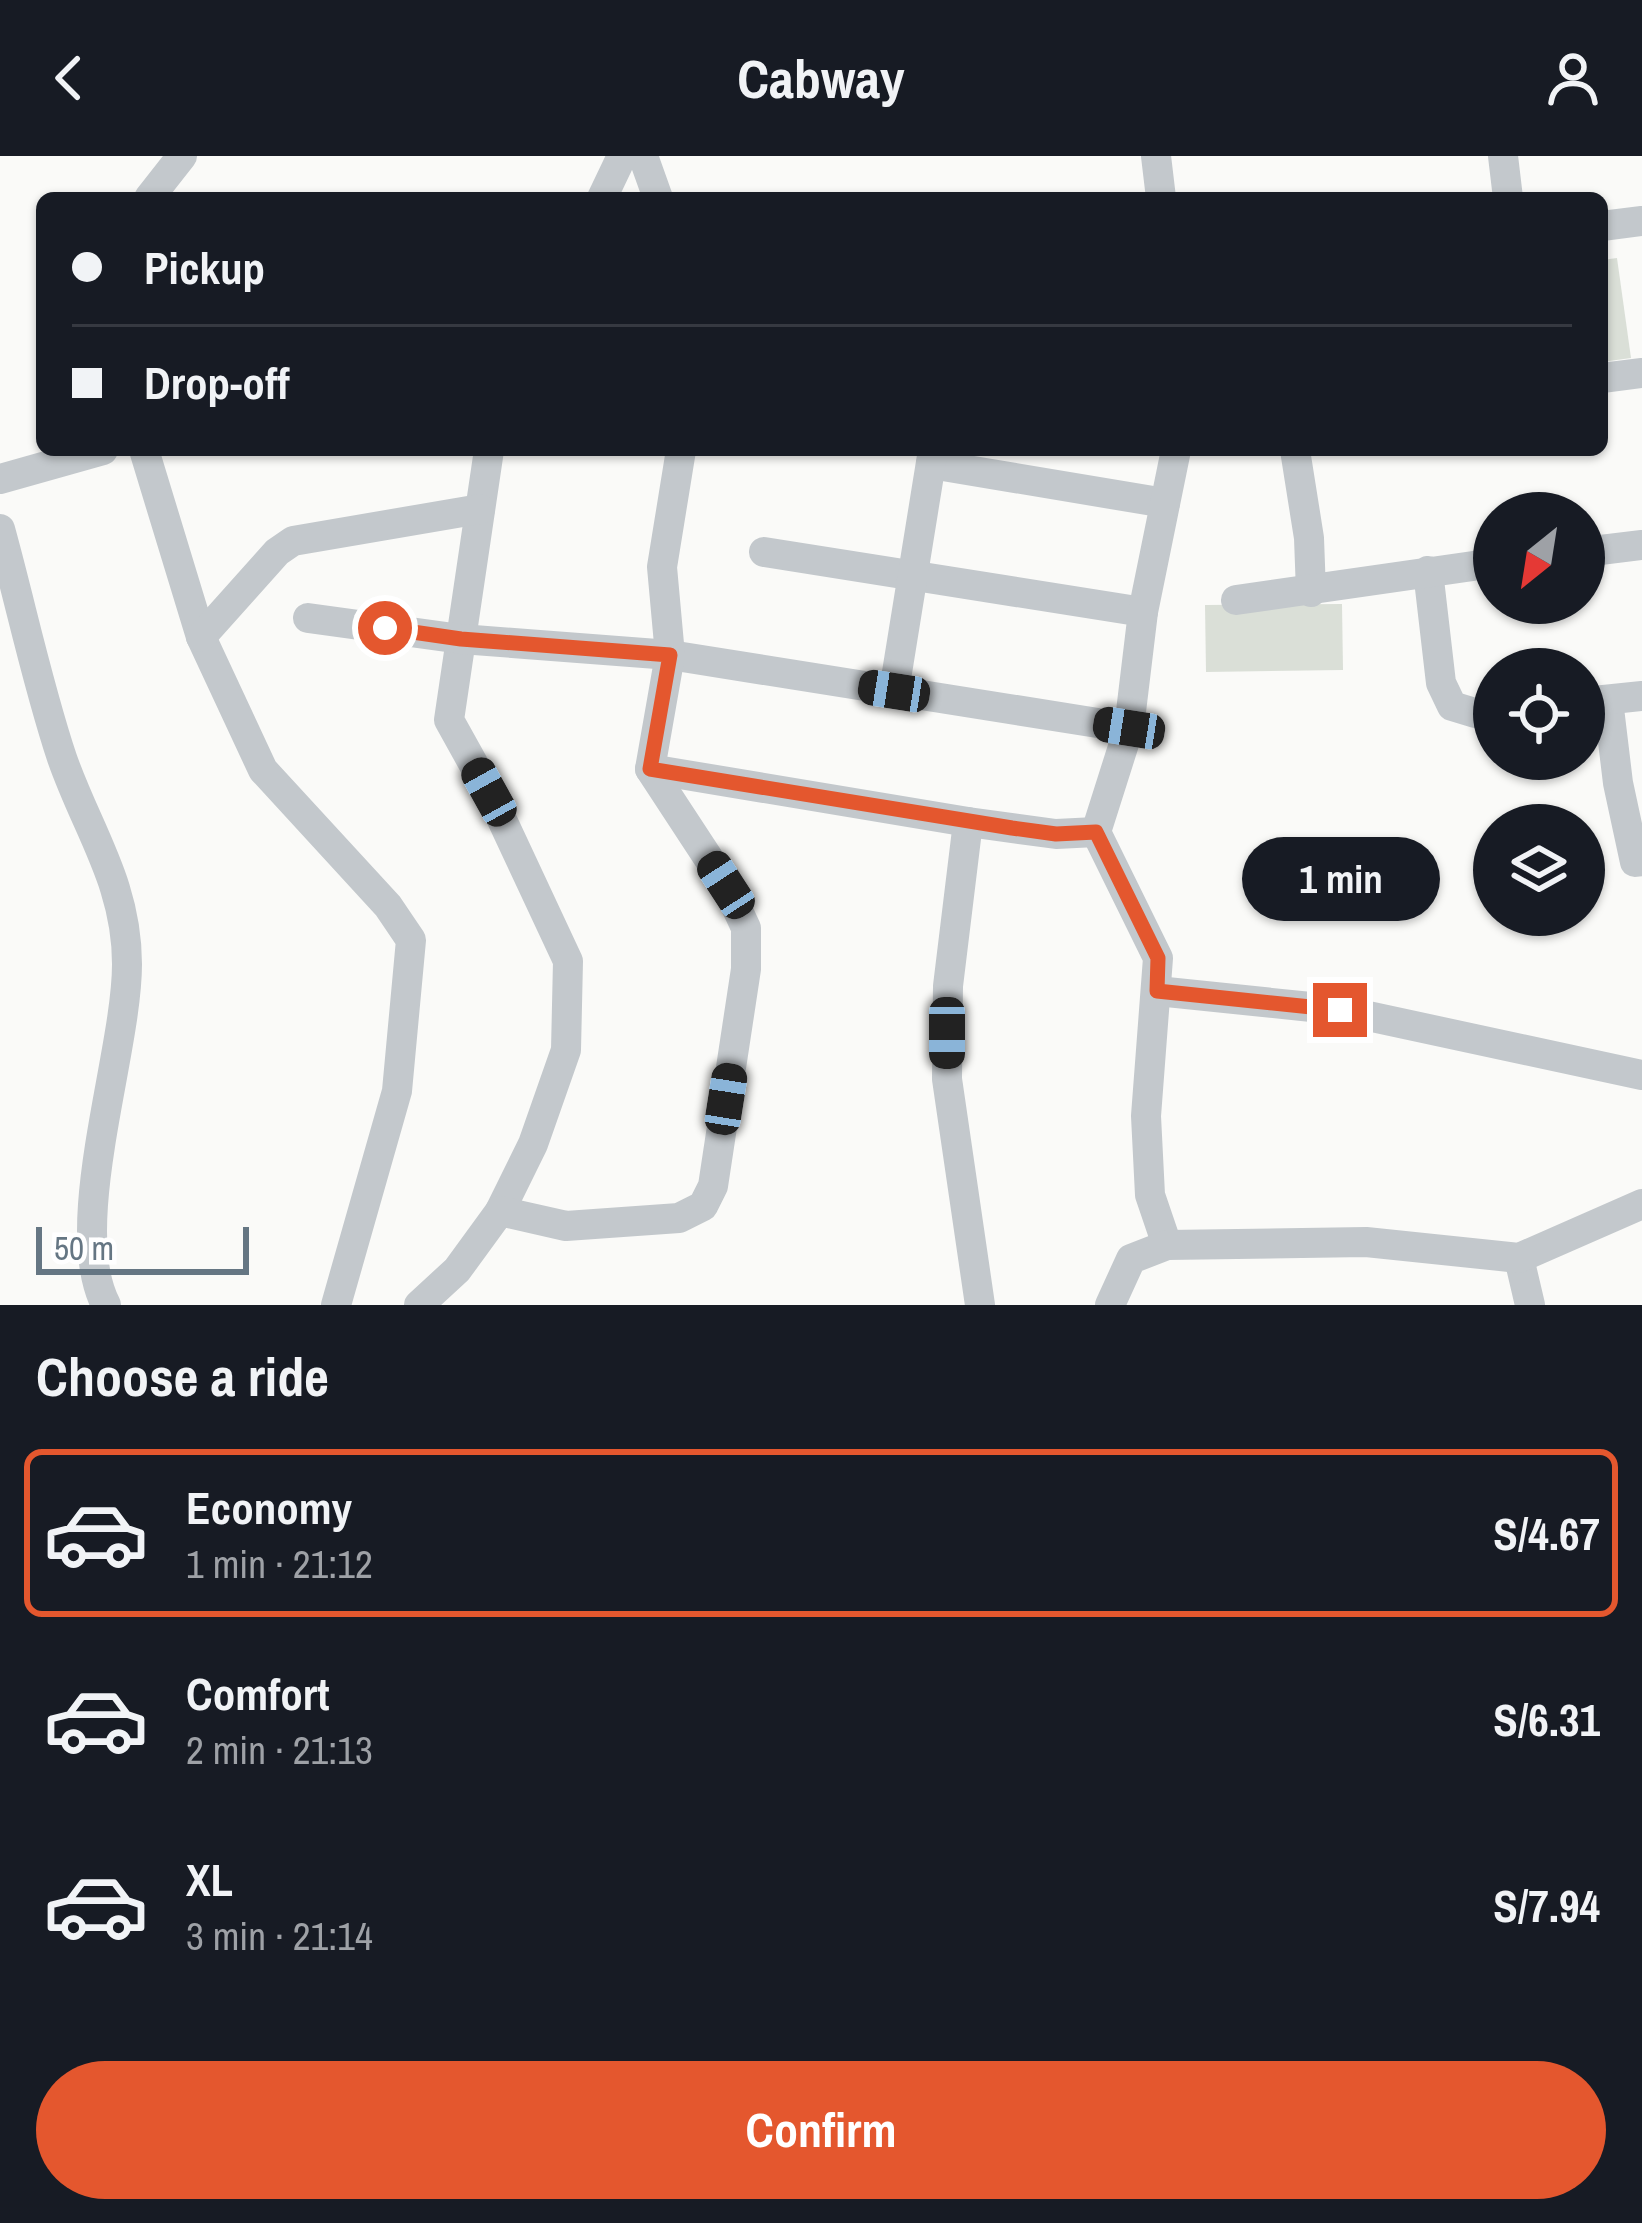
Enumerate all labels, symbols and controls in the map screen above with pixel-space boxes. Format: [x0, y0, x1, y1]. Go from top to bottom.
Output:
text: Cabway [737, 42, 905, 115]
icon: back [36, 45, 102, 111]
icon: person [1540, 45, 1606, 111]
text: Pickup [144, 237, 265, 298]
text: Drop-off [144, 352, 290, 413]
north arrow [1473, 492, 1605, 624]
map controls [1473, 492, 1605, 936]
route start [358, 601, 412, 655]
button: locate [1473, 648, 1605, 780]
car [856, 668, 932, 714]
car [1091, 705, 1167, 751]
car [456, 752, 522, 832]
button: layers [1473, 804, 1605, 936]
callout: 1 min [1241, 836, 1439, 920]
car [691, 845, 761, 925]
text: 1 min [1299, 853, 1383, 905]
route end [1313, 983, 1367, 1037]
car [929, 997, 965, 1069]
car [703, 1061, 749, 1137]
scale bar [36, 1221, 249, 1274]
text: 50 m [54, 1226, 114, 1270]
text: Choose a ride [36, 1340, 329, 1413]
text: Economy [186, 1477, 352, 1538]
icon: car [42, 1479, 150, 1587]
text: S/4.67 [1493, 1503, 1600, 1564]
text: 1 min · 21:12 [186, 1538, 373, 1590]
text: Comfort [186, 1663, 329, 1724]
icon: car [42, 1665, 150, 1773]
text: S/6.31 [1493, 1689, 1600, 1750]
text: 2 min · 21:13 [186, 1724, 373, 1776]
text: XL [186, 1849, 233, 1910]
icon: car [42, 1851, 150, 1959]
text: S/7.94 [1493, 1875, 1600, 1936]
text: 3 min · 21:14 [186, 1910, 373, 1962]
button: Confirm [36, 2061, 1606, 2199]

